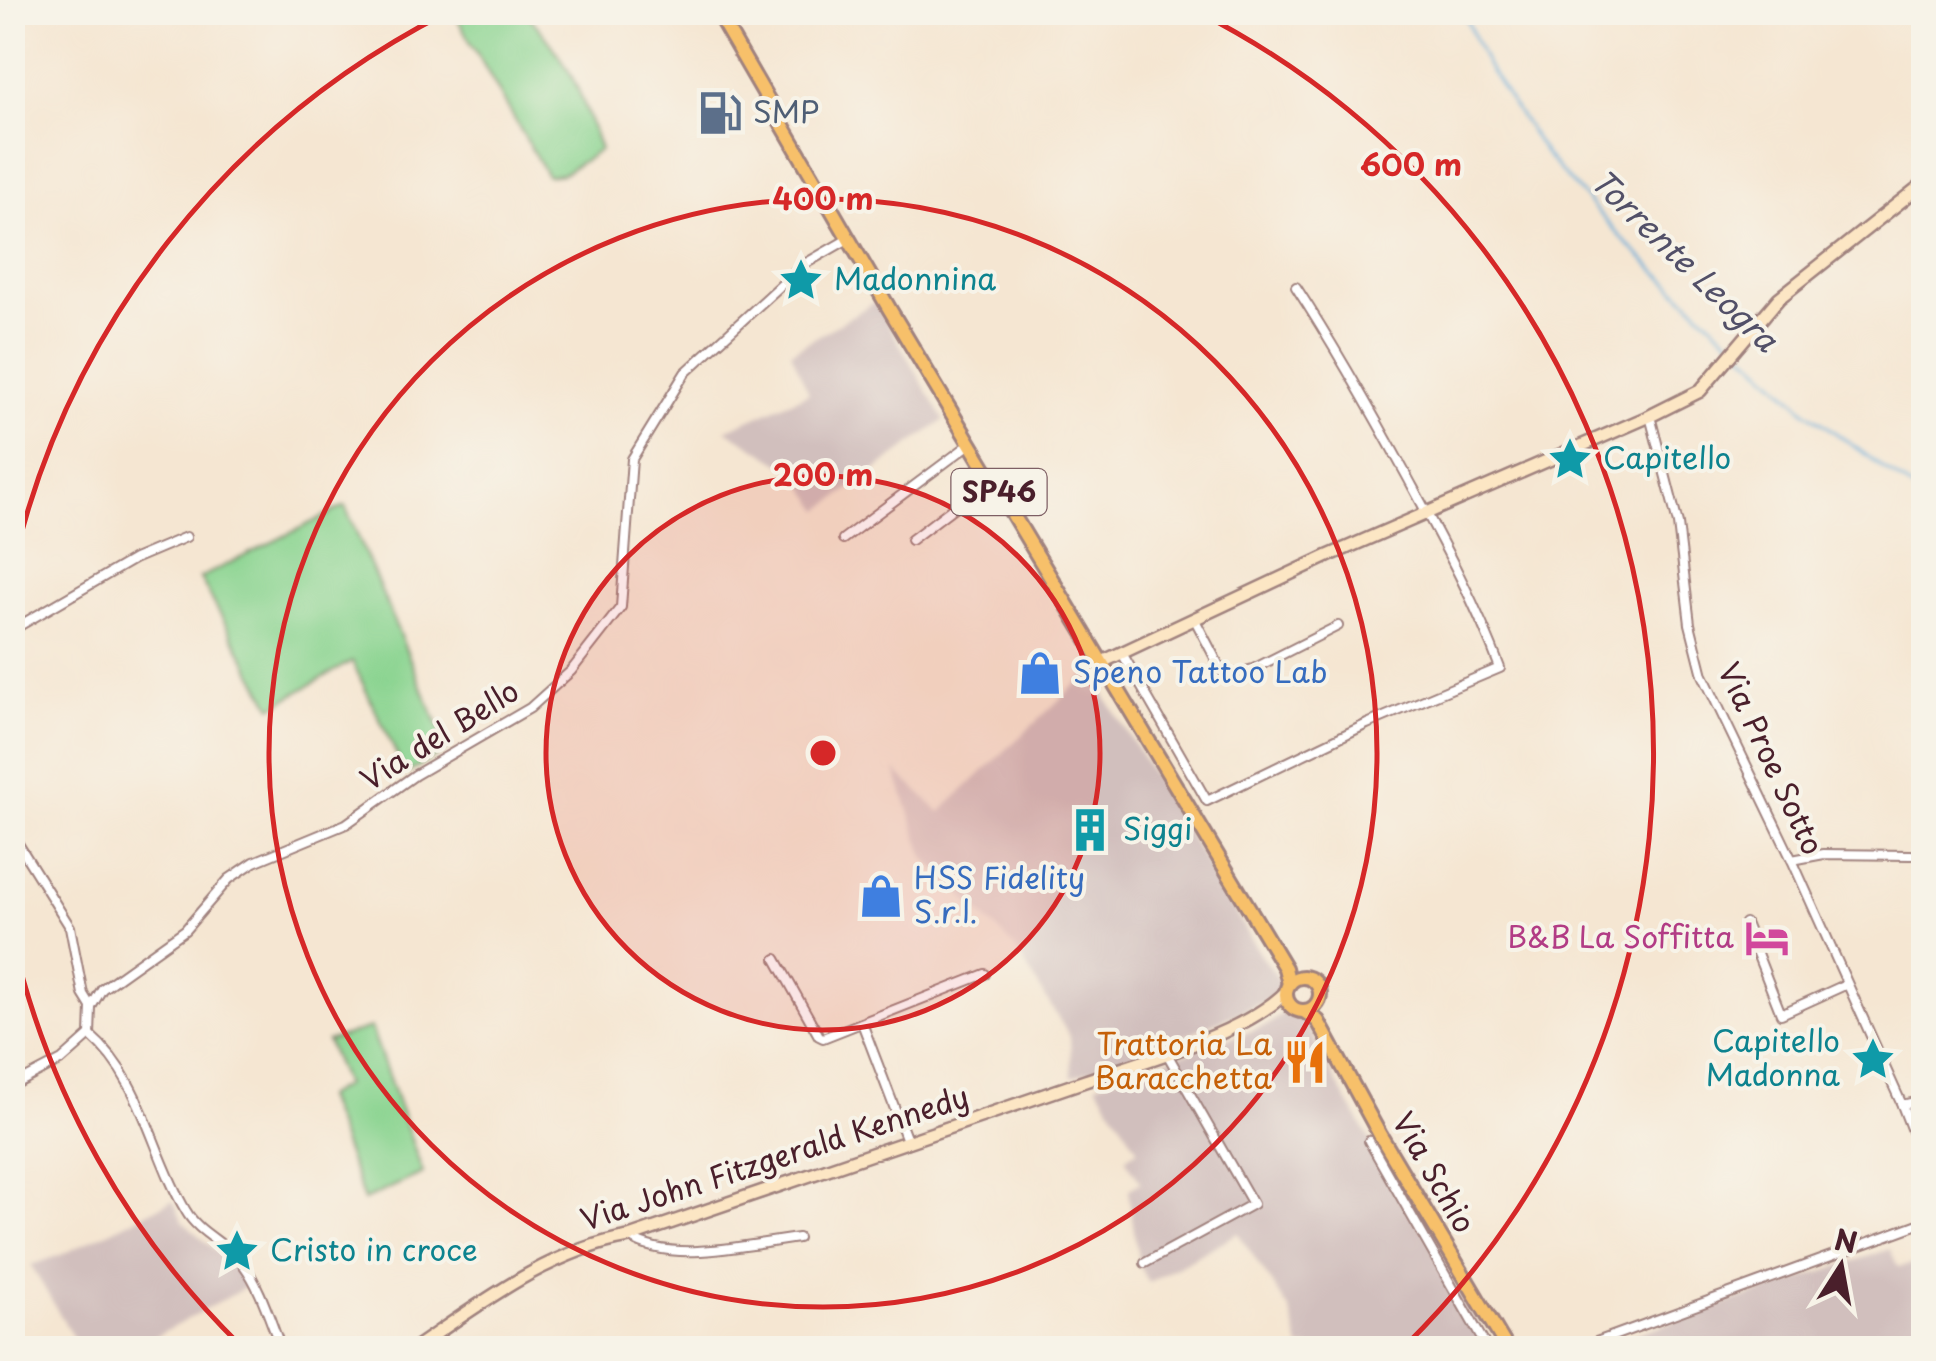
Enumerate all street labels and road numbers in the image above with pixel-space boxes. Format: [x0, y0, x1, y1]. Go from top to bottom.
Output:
road number: SP46 [952, 469, 1046, 515]
street label: Via Proe Sotto [1708, 654, 1837, 862]
street label: Via del Bello [351, 667, 527, 800]
street label: Via John Fitzgerald Kennedy [574, 1073, 974, 1241]
street label: Via Schio [1382, 1103, 1488, 1241]

